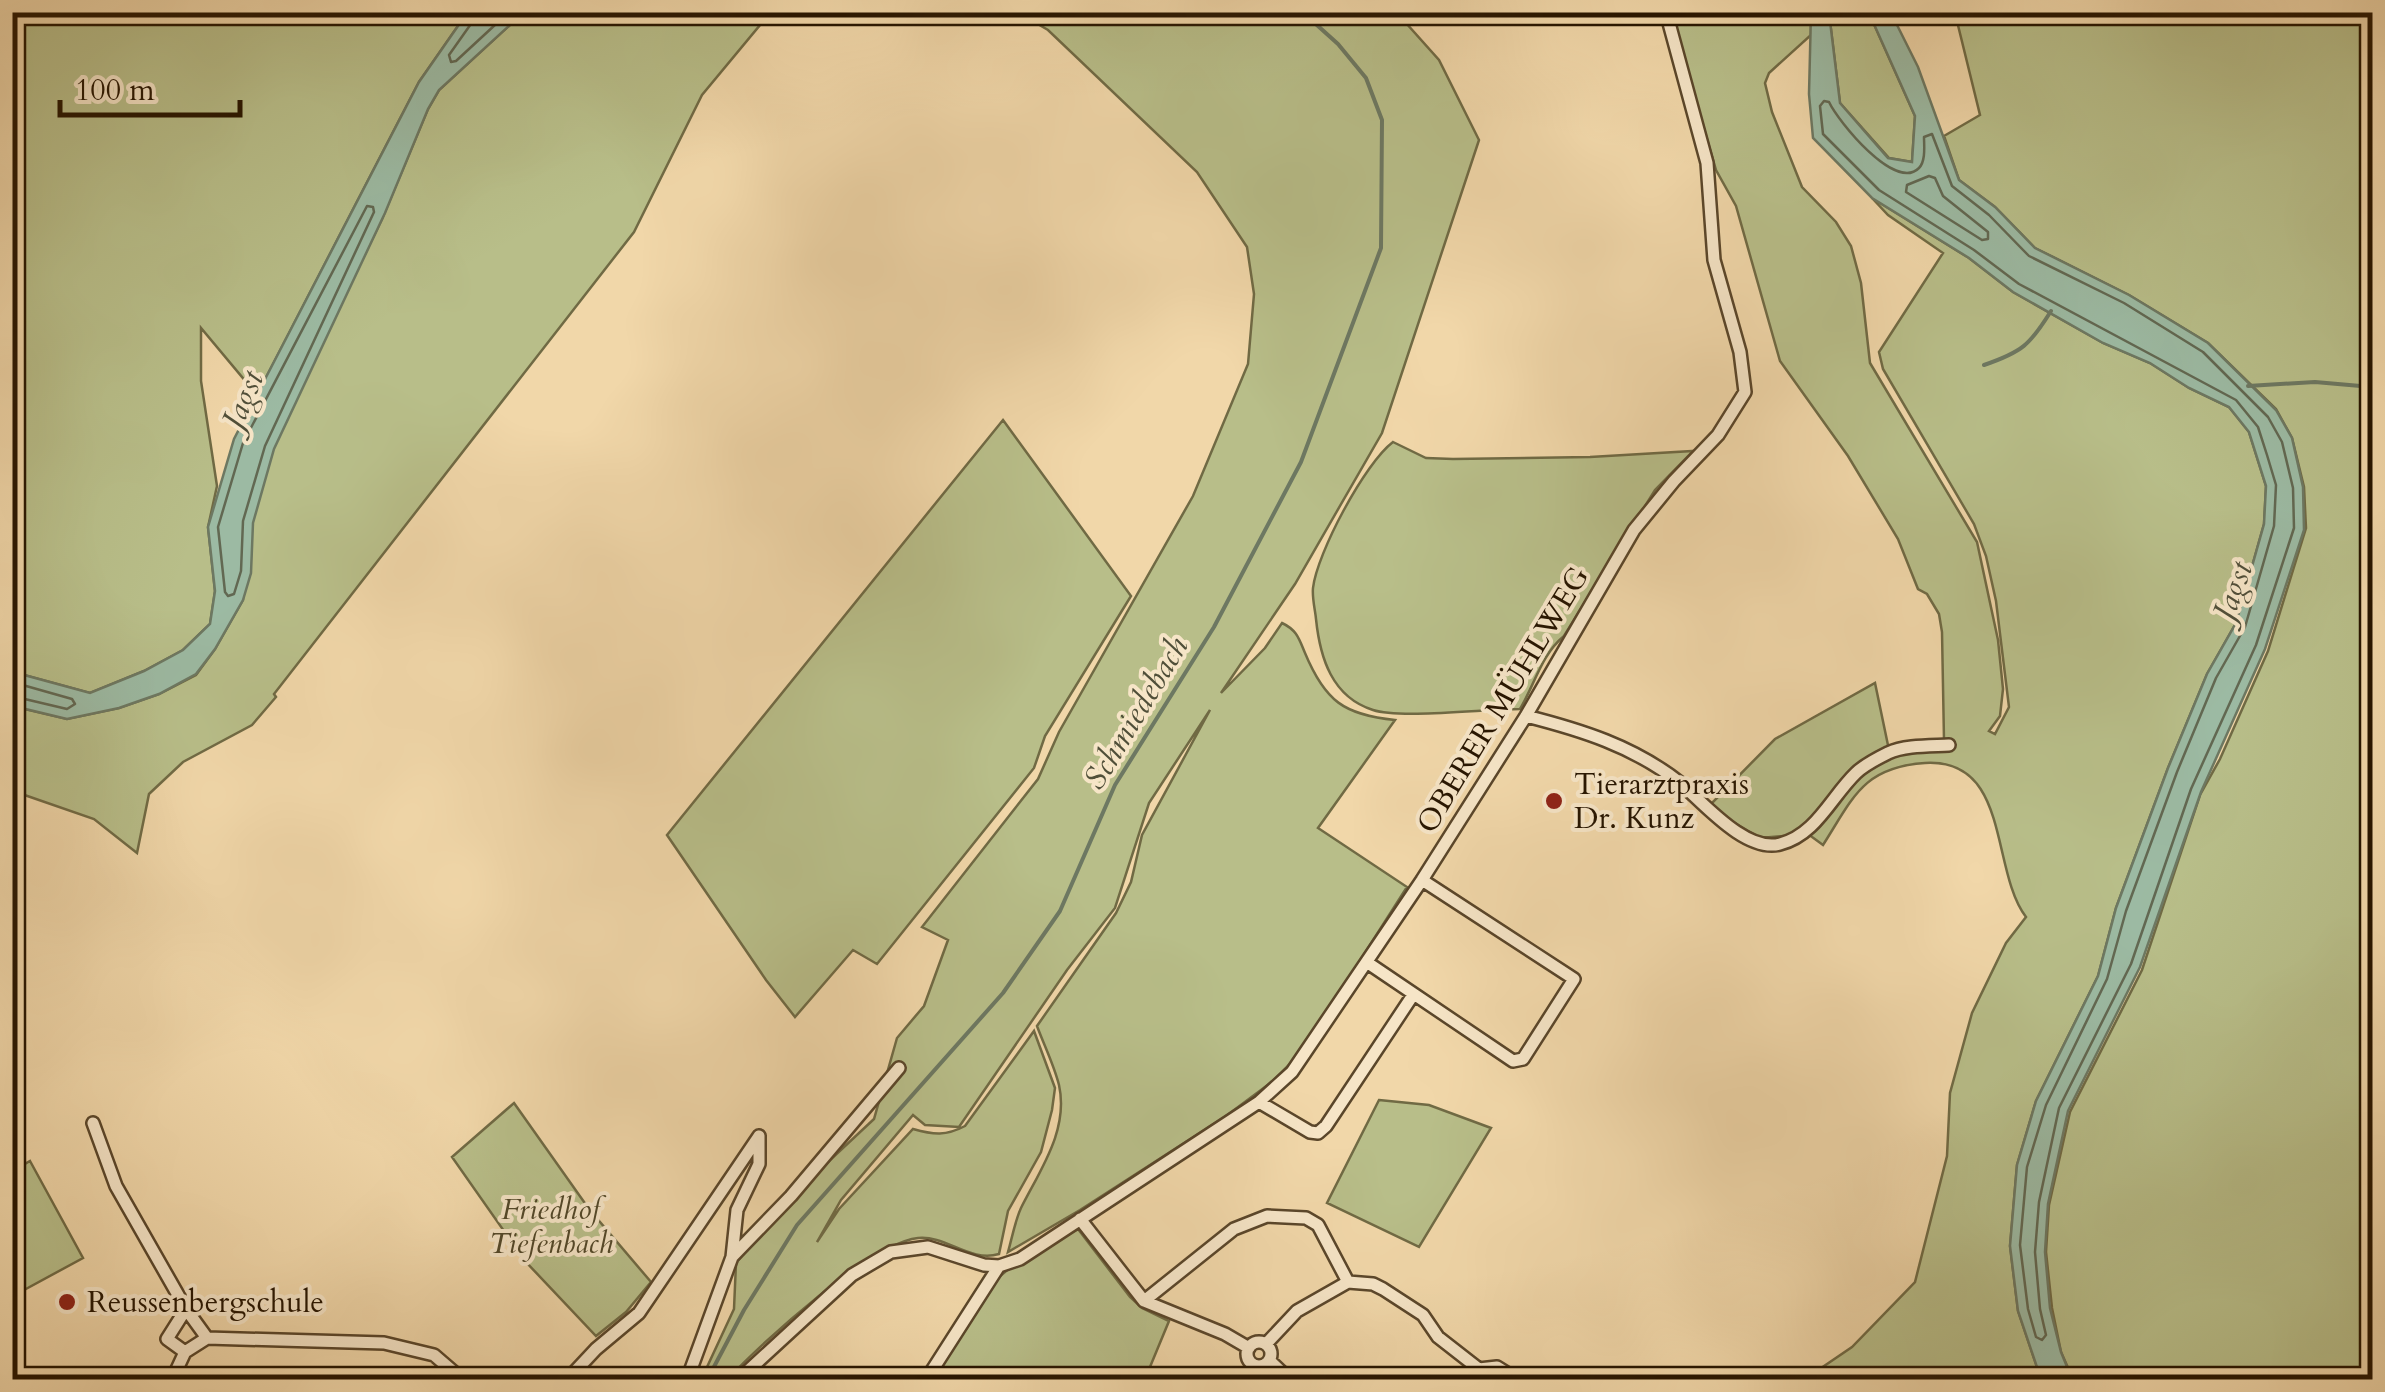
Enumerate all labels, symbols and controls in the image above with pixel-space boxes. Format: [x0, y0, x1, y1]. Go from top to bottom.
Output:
scale bar [60, 55, 240, 117]
text: 100 m [75, 70, 155, 111]
water label: Jagst [208, 363, 275, 442]
water label: Jagst [2200, 555, 2264, 633]
street label: OBERER MÜHLWEG [1407, 559, 1599, 841]
water label: Schmiedebach [1073, 628, 1199, 798]
place label: Tierarztpraxis Dr. Kunz [1574, 764, 1749, 839]
marker: Tierarztpraxis Dr. Kunz [1543, 790, 1565, 812]
park label: Friedhof Tiefenbach [489, 1189, 614, 1264]
place label: Reussenbergschule [87, 1282, 324, 1323]
marker: Reussenbergschule [56, 1291, 78, 1313]

